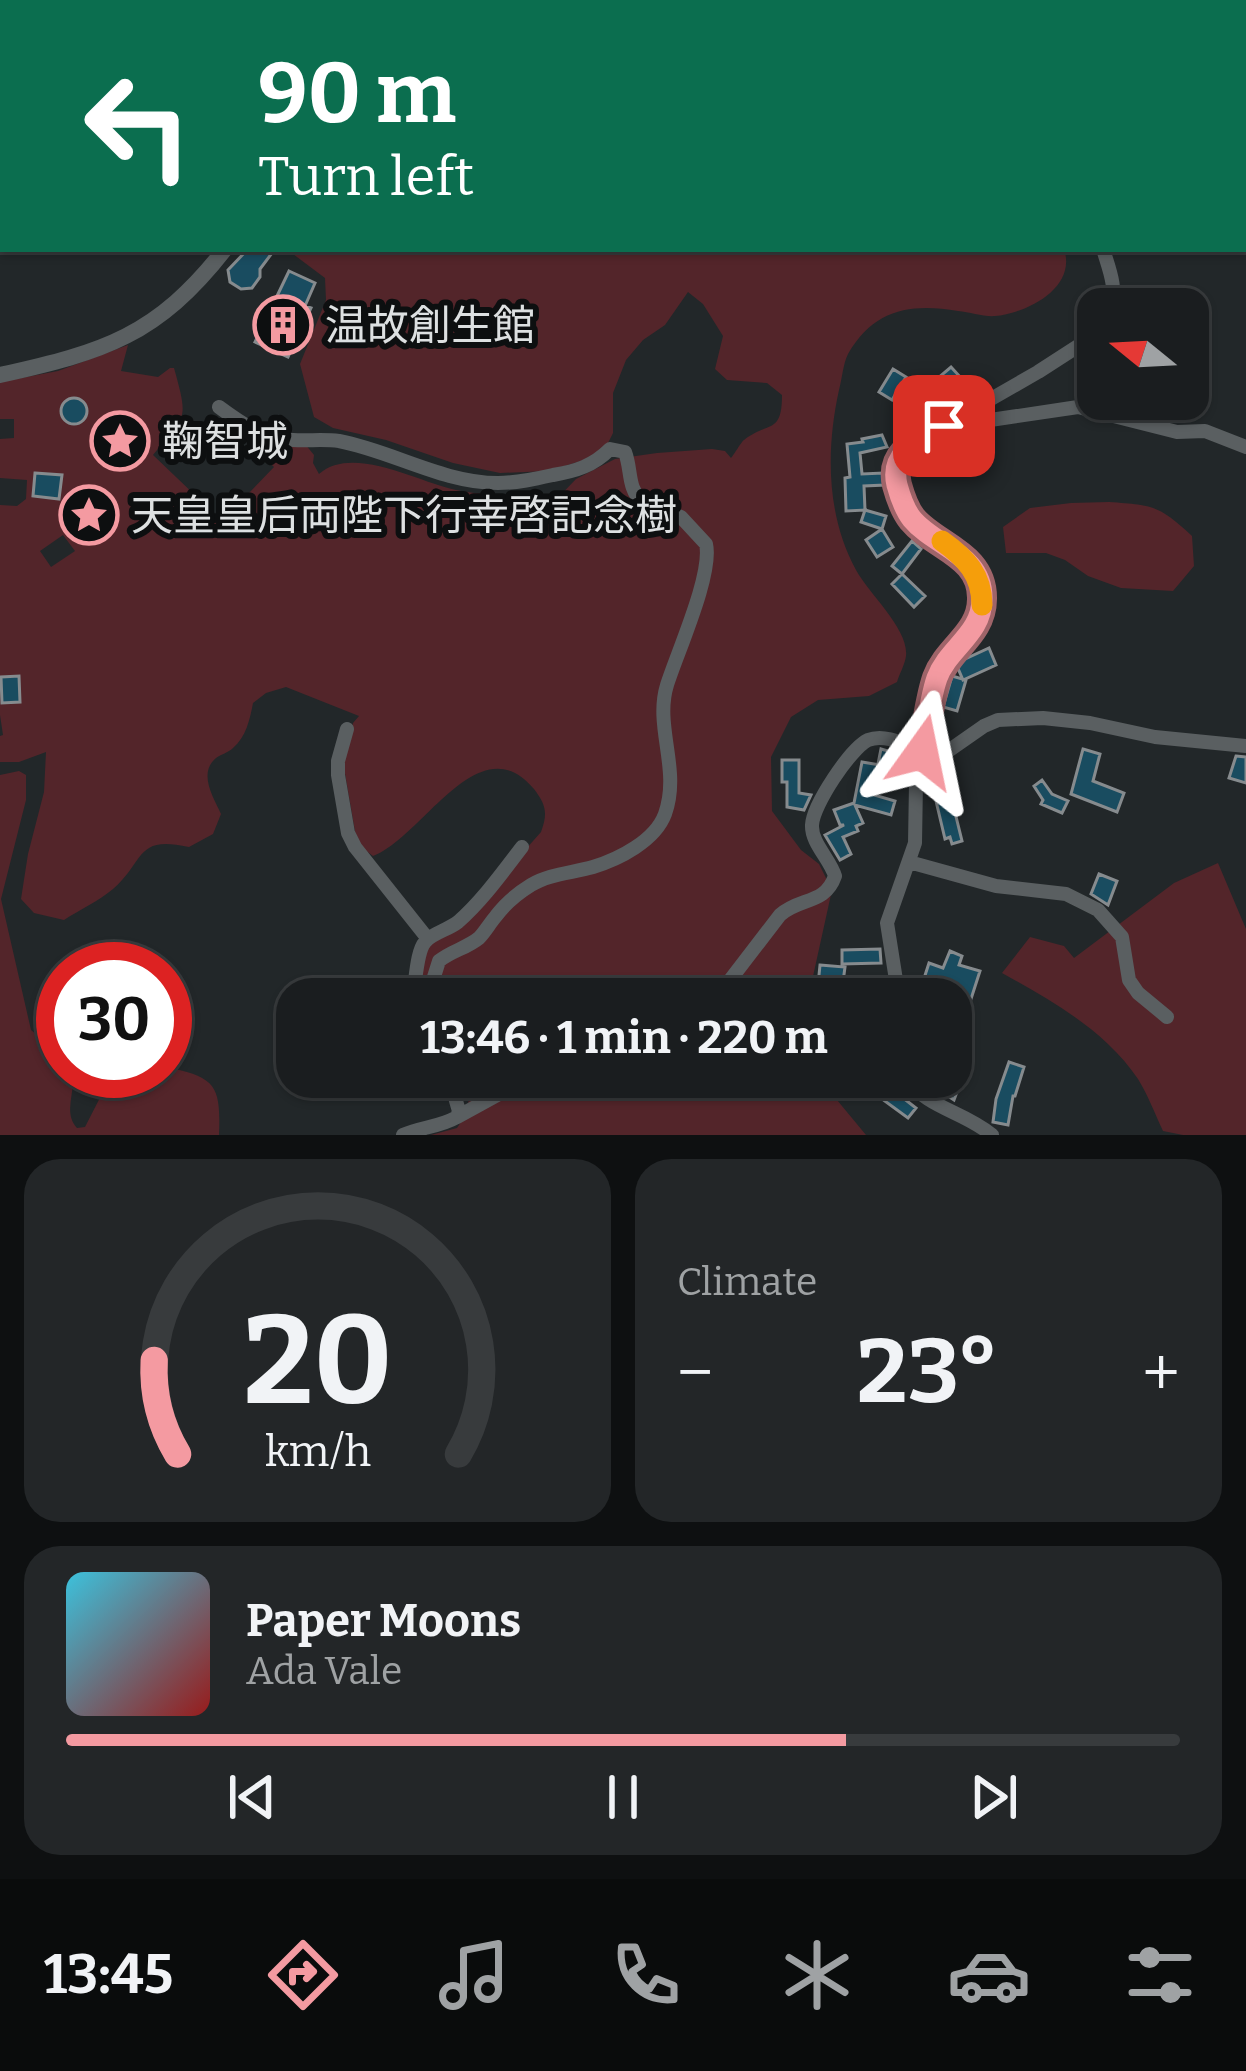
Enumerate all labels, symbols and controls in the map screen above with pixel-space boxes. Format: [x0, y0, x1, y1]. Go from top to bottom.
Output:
text: 90 m [258, 43, 456, 144]
icon: left [60, 48, 216, 204]
text: Turn left [258, 145, 474, 209]
north arrow [1077, 288, 1209, 420]
map controls [1077, 288, 1209, 420]
building icon: 温故創生館 [252, 294, 314, 356]
place label: 温故創生館 [325, 301, 535, 351]
pin [893, 375, 995, 477]
icon: arrive [911, 393, 977, 459]
place icon: 鞠智城 [89, 410, 151, 472]
place label: 鞠智城 [162, 417, 288, 467]
place icon: 天皇皇后両陛下行幸啓記念樹 [58, 484, 120, 546]
place label: 天皇皇后両陛下行幸啓記念樹 [131, 491, 677, 541]
position arrow [859, 689, 985, 815]
speed limit sign: 30 [36, 942, 192, 1098]
text: 13:46 · 1 min · 220 m [420, 1011, 828, 1065]
text: Climate [677, 1259, 817, 1305]
text: 20 [243, 1286, 392, 1436]
text: 23° [857, 1318, 999, 1426]
text: − [677, 1333, 713, 1412]
text: + [1142, 1333, 1180, 1412]
text: km/h [264, 1425, 371, 1476]
text: Paper Moons [246, 1594, 521, 1648]
text: Ada Vale [246, 1648, 402, 1694]
icon: previous [219, 1764, 285, 1830]
icon: pause [590, 1764, 656, 1830]
icon: next [961, 1764, 1027, 1830]
icon: directions [261, 1933, 345, 2017]
icon: music [432, 1933, 516, 2017]
icon: phone [604, 1933, 688, 2017]
icon: climate [775, 1933, 859, 2017]
icon: car [947, 1933, 1031, 2017]
icon: filters [1118, 1933, 1202, 2017]
text: 13:45 [44, 1943, 173, 2007]

